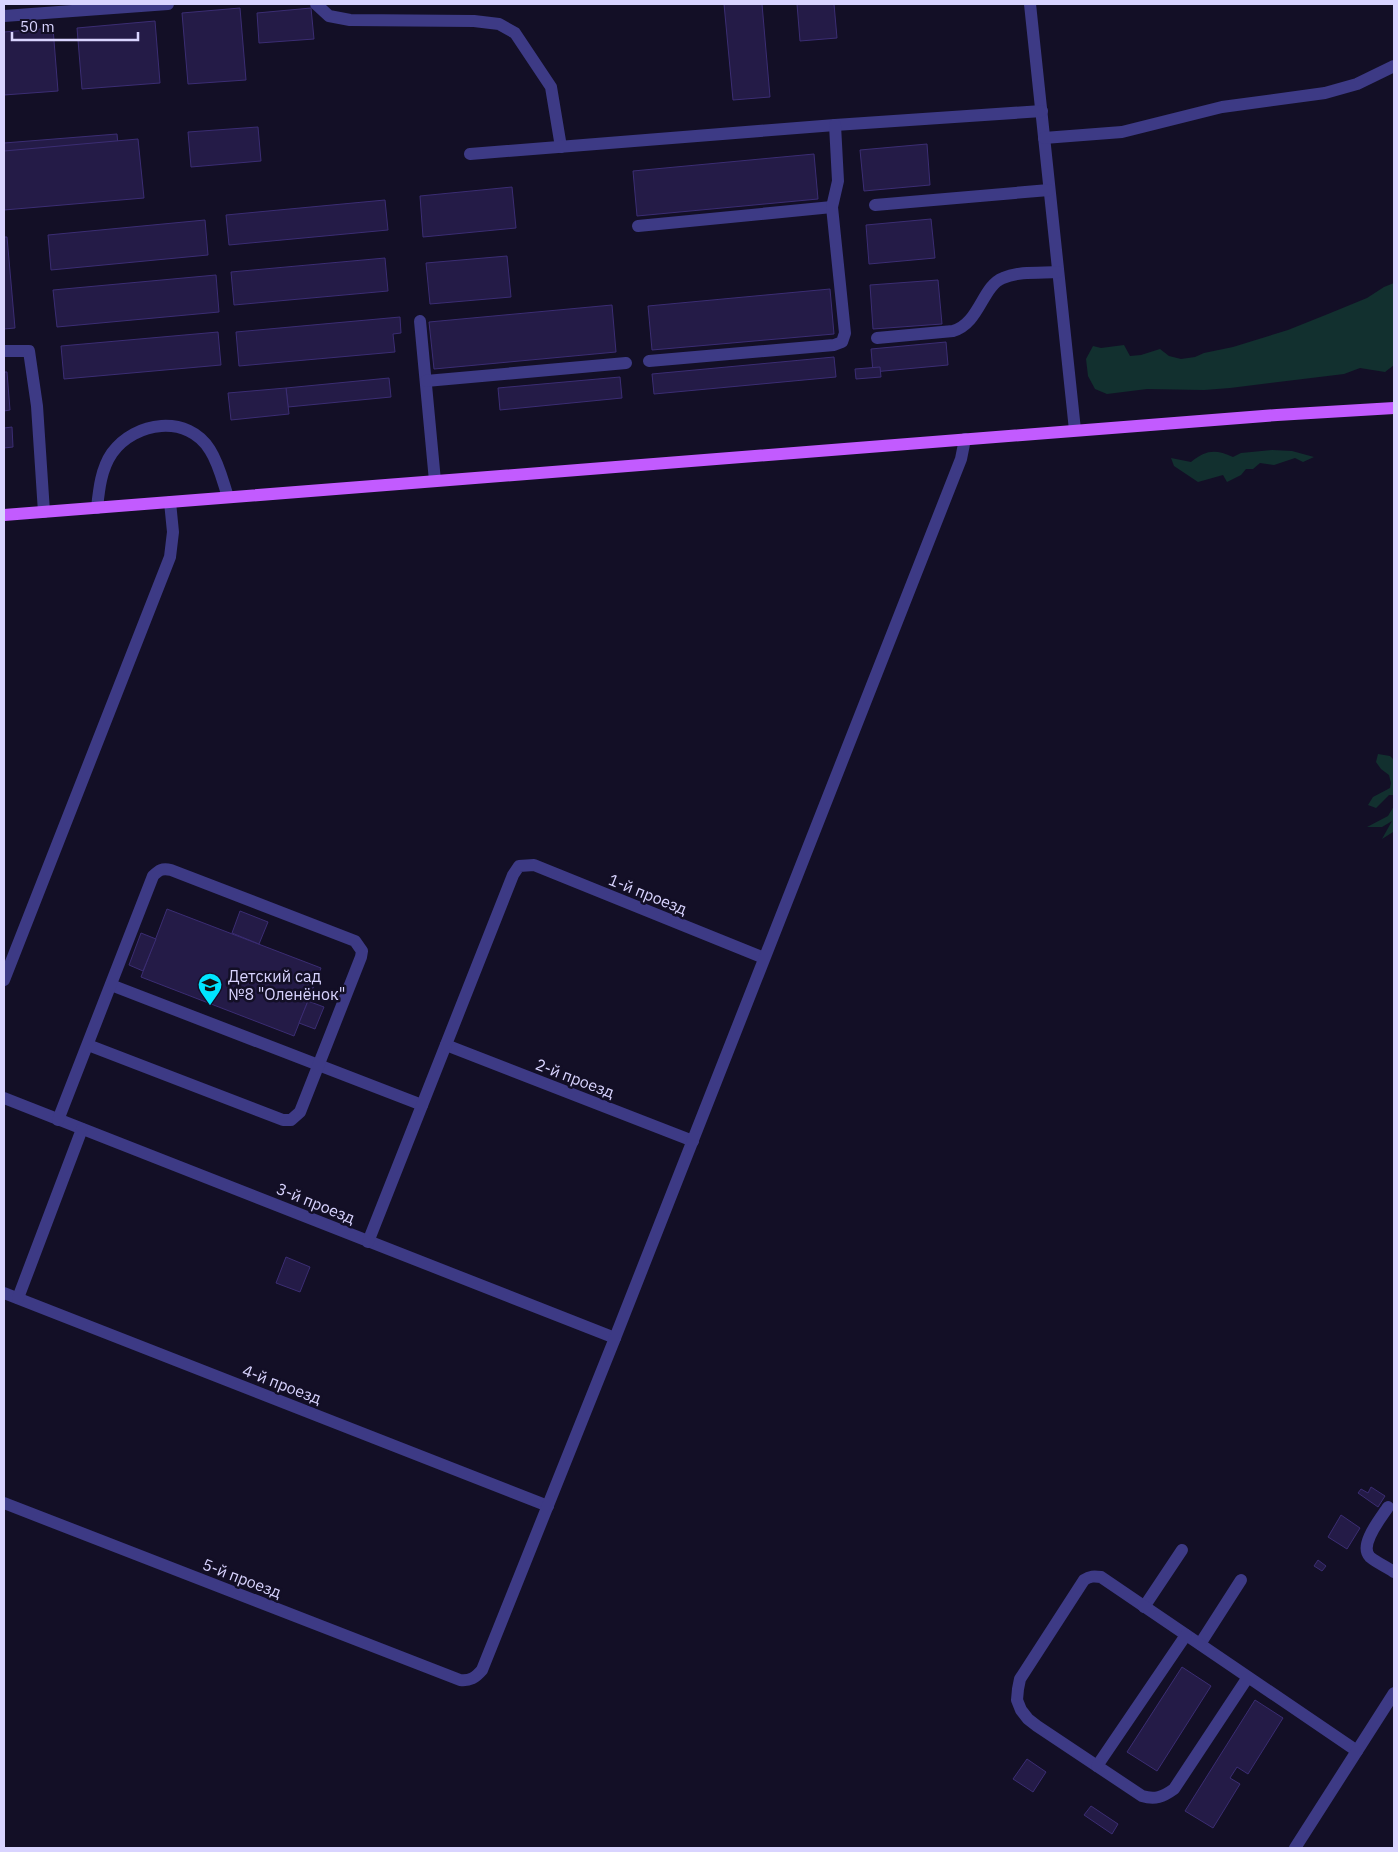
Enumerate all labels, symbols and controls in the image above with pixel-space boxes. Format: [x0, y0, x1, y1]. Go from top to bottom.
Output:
scale bar [12, 10, 139, 42]
text: 50 m [20, 17, 55, 36]
street label: 1-й проезд [606, 869, 691, 919]
place label: Детский сад №8 "Оленёнок" [228, 966, 345, 1004]
school or university icon: Детский сад №8 "Оленёнок" [197, 972, 223, 1006]
street label: 2-й проезд [533, 1054, 618, 1102]
street label: 3-й проезд [274, 1178, 359, 1228]
street label: 4-й проезд [240, 1360, 325, 1408]
street label: 5-й проезд [200, 1554, 285, 1602]

